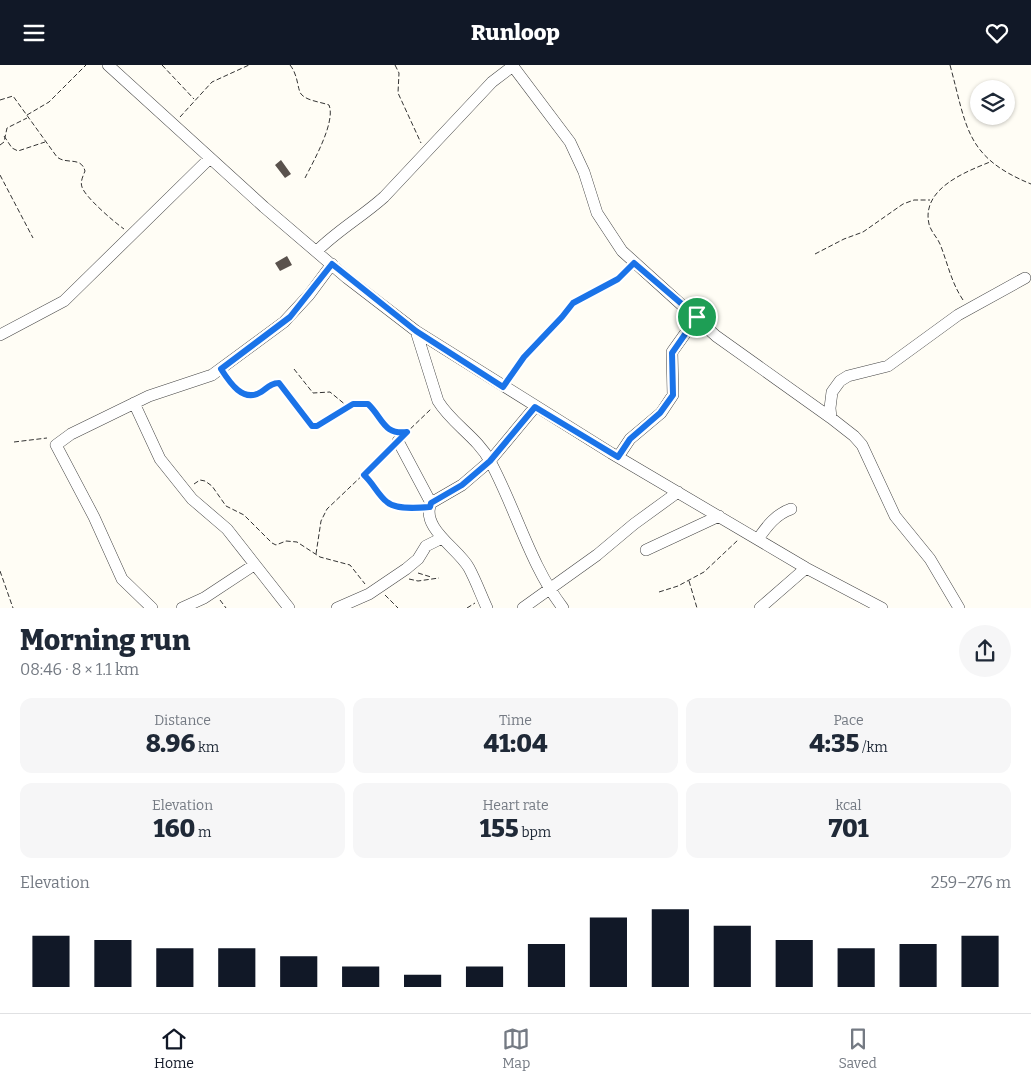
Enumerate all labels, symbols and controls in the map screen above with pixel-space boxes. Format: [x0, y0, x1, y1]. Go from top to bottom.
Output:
icon: menu [20, 19, 48, 47]
text: Runloop [471, 19, 560, 46]
icon: heart [983, 19, 1011, 47]
map controls [970, 80, 1015, 125]
button: layers [970, 80, 1015, 125]
pin [676, 296, 718, 338]
icon: arrive [683, 303, 711, 331]
text: Morning run [20, 624, 190, 657]
button: share [959, 625, 1011, 677]
text: 08:46 · 8 × 1.1 km [20, 660, 139, 679]
text: Distance [154, 712, 211, 729]
text: Time [499, 712, 532, 729]
text: Pace [833, 712, 864, 729]
text: 8.96 [146, 729, 195, 759]
text: 41:04 [483, 729, 548, 759]
text: 4:35 [809, 729, 859, 759]
text: km [195, 739, 219, 756]
text: /km [859, 739, 888, 756]
text: Elevation [152, 797, 213, 814]
text: Heart rate [482, 797, 549, 814]
text: kcal [835, 797, 862, 814]
text: 160 [154, 814, 195, 844]
text: 155 [480, 814, 519, 844]
text: 701 [828, 814, 869, 844]
text: m [195, 824, 211, 841]
text: bpm [519, 824, 551, 841]
text: Elevation [20, 873, 90, 892]
text: 259–276 m [931, 873, 1011, 892]
tab: Home [154, 1025, 194, 1072]
tab: Map [502, 1025, 530, 1072]
tab: Saved [838, 1025, 877, 1072]

